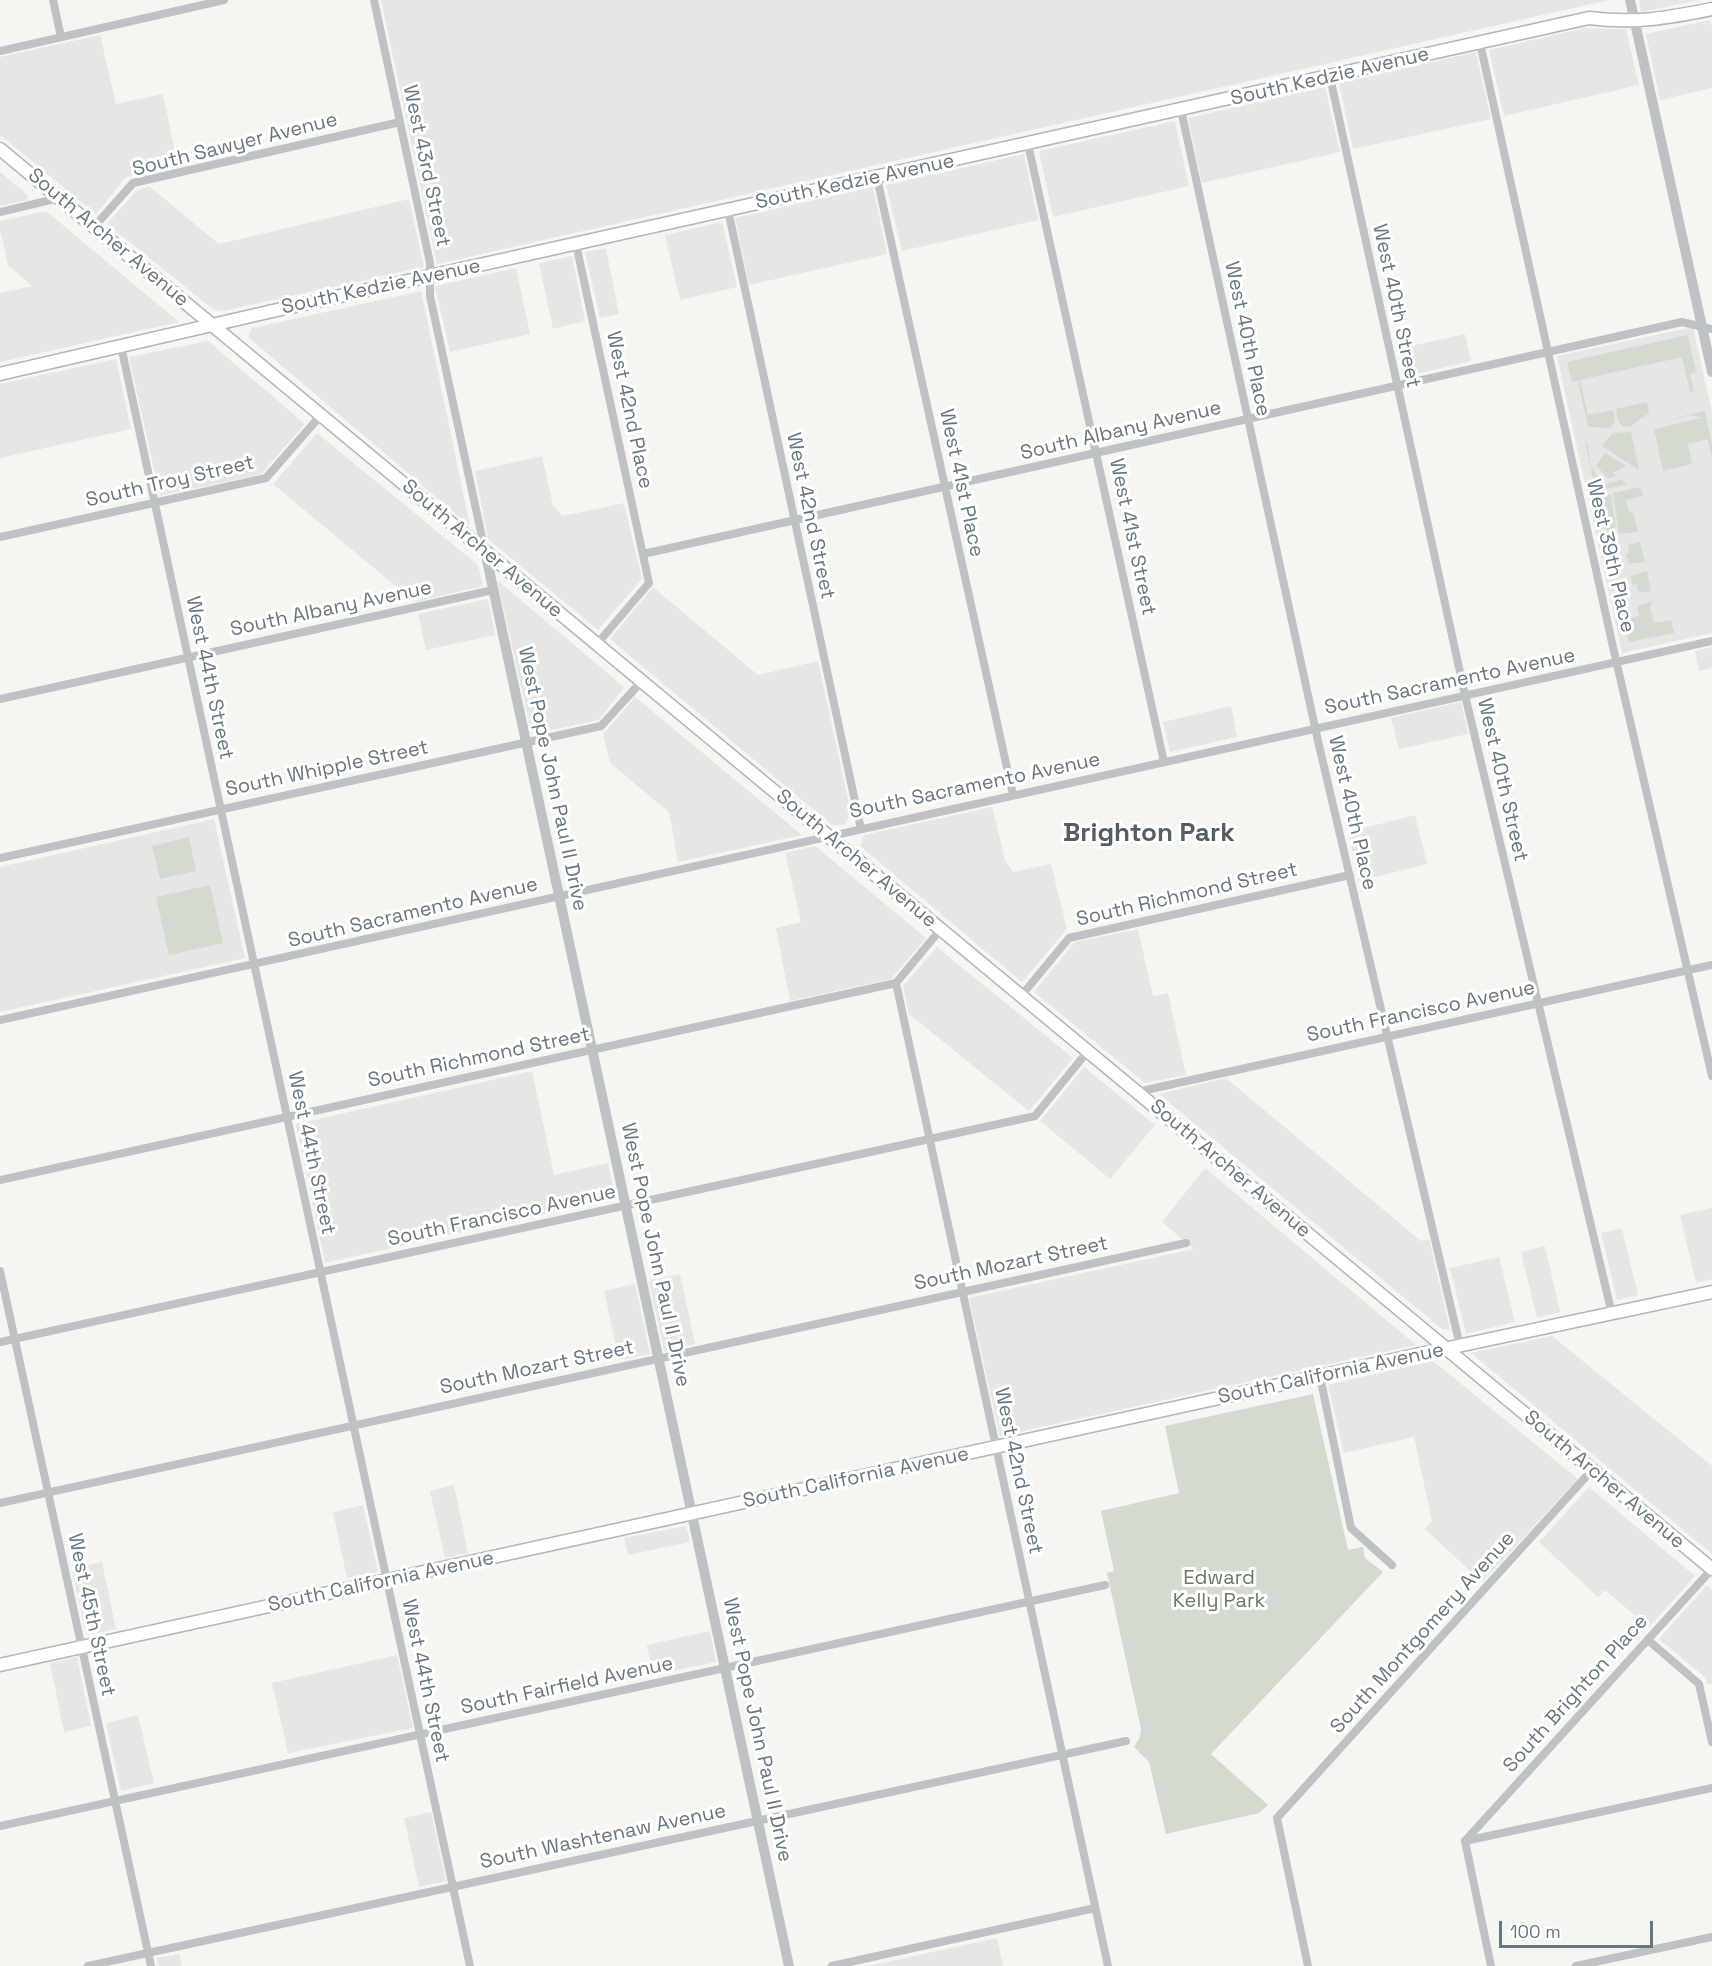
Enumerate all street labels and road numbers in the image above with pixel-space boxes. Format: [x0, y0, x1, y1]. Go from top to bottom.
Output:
street label: South Kedzie Avenue [1228, 42, 1432, 112]
street label: West 43rd Street [397, 83, 455, 249]
street label: South Sawyer Avenue [130, 108, 340, 182]
street label: South Kedzie Avenue [753, 149, 957, 215]
street label: South Archer Avenue [23, 164, 193, 312]
street label: West 40th Street [1367, 222, 1425, 390]
street label: South Kedzie Avenue [279, 254, 483, 320]
street label: West 40th Place [1219, 259, 1275, 419]
street label: West 42nd Place [601, 329, 657, 491]
street label: South Albany Avenue [1018, 396, 1224, 466]
street label: West 41st Place [934, 407, 988, 559]
street label: West 42nd Street [781, 431, 839, 601]
street label: South Troy Street [84, 451, 256, 513]
street label: West 41st Street [1104, 456, 1160, 618]
street label: South Archer Avenue [397, 475, 567, 623]
street label: West 39th Place [1581, 477, 1639, 635]
street label: South Albany Avenue [228, 576, 434, 642]
street label: West 44th Street [180, 594, 238, 762]
street label: South Sacramento Avenue [1322, 644, 1578, 720]
street label: West Pope John Paul II Drive [512, 645, 592, 913]
street label: West 40th Street [1472, 696, 1532, 864]
street label: West 40th Place [1323, 734, 1381, 892]
street label: South Whipple Street [223, 736, 431, 802]
street label: South Sacramento Avenue [847, 748, 1103, 824]
street label: South Archer Avenue [771, 785, 941, 933]
street label: South Richmond Street [1074, 858, 1300, 932]
street label: South Sacramento Avenue [286, 873, 540, 953]
street label: South Francisco Avenue [1305, 976, 1537, 1048]
street label: South Richmond Street [366, 1023, 592, 1093]
street label: West 44th Street [282, 1069, 340, 1237]
street label: South Archer Avenue [1145, 1095, 1315, 1243]
street label: West Pope John Paul II Drive [615, 1121, 695, 1389]
street label: South Francisco Avenue [386, 1180, 618, 1252]
street label: South Mozart Street [912, 1232, 1110, 1296]
street label: South Mozart Street [438, 1336, 636, 1400]
street label: South California Avenue [1216, 1338, 1446, 1410]
street label: West 42nd Street [989, 1386, 1047, 1556]
street label: South Archer Avenue [1519, 1406, 1689, 1554]
street label: South California Avenue [741, 1442, 971, 1514]
street label: South Montgomery Avenue [1326, 1527, 1520, 1739]
street label: West 45th Street [62, 1531, 120, 1699]
street label: South California Avenue [266, 1546, 496, 1618]
street label: West Pope John Paul II Drive [717, 1596, 797, 1864]
street label: West 44th Street [396, 1597, 454, 1765]
street label: South Brighton Place [1499, 1610, 1653, 1778]
street label: South Fairfield Avenue [459, 1652, 675, 1720]
street label: South Washtenaw Avenue [478, 1799, 728, 1875]

